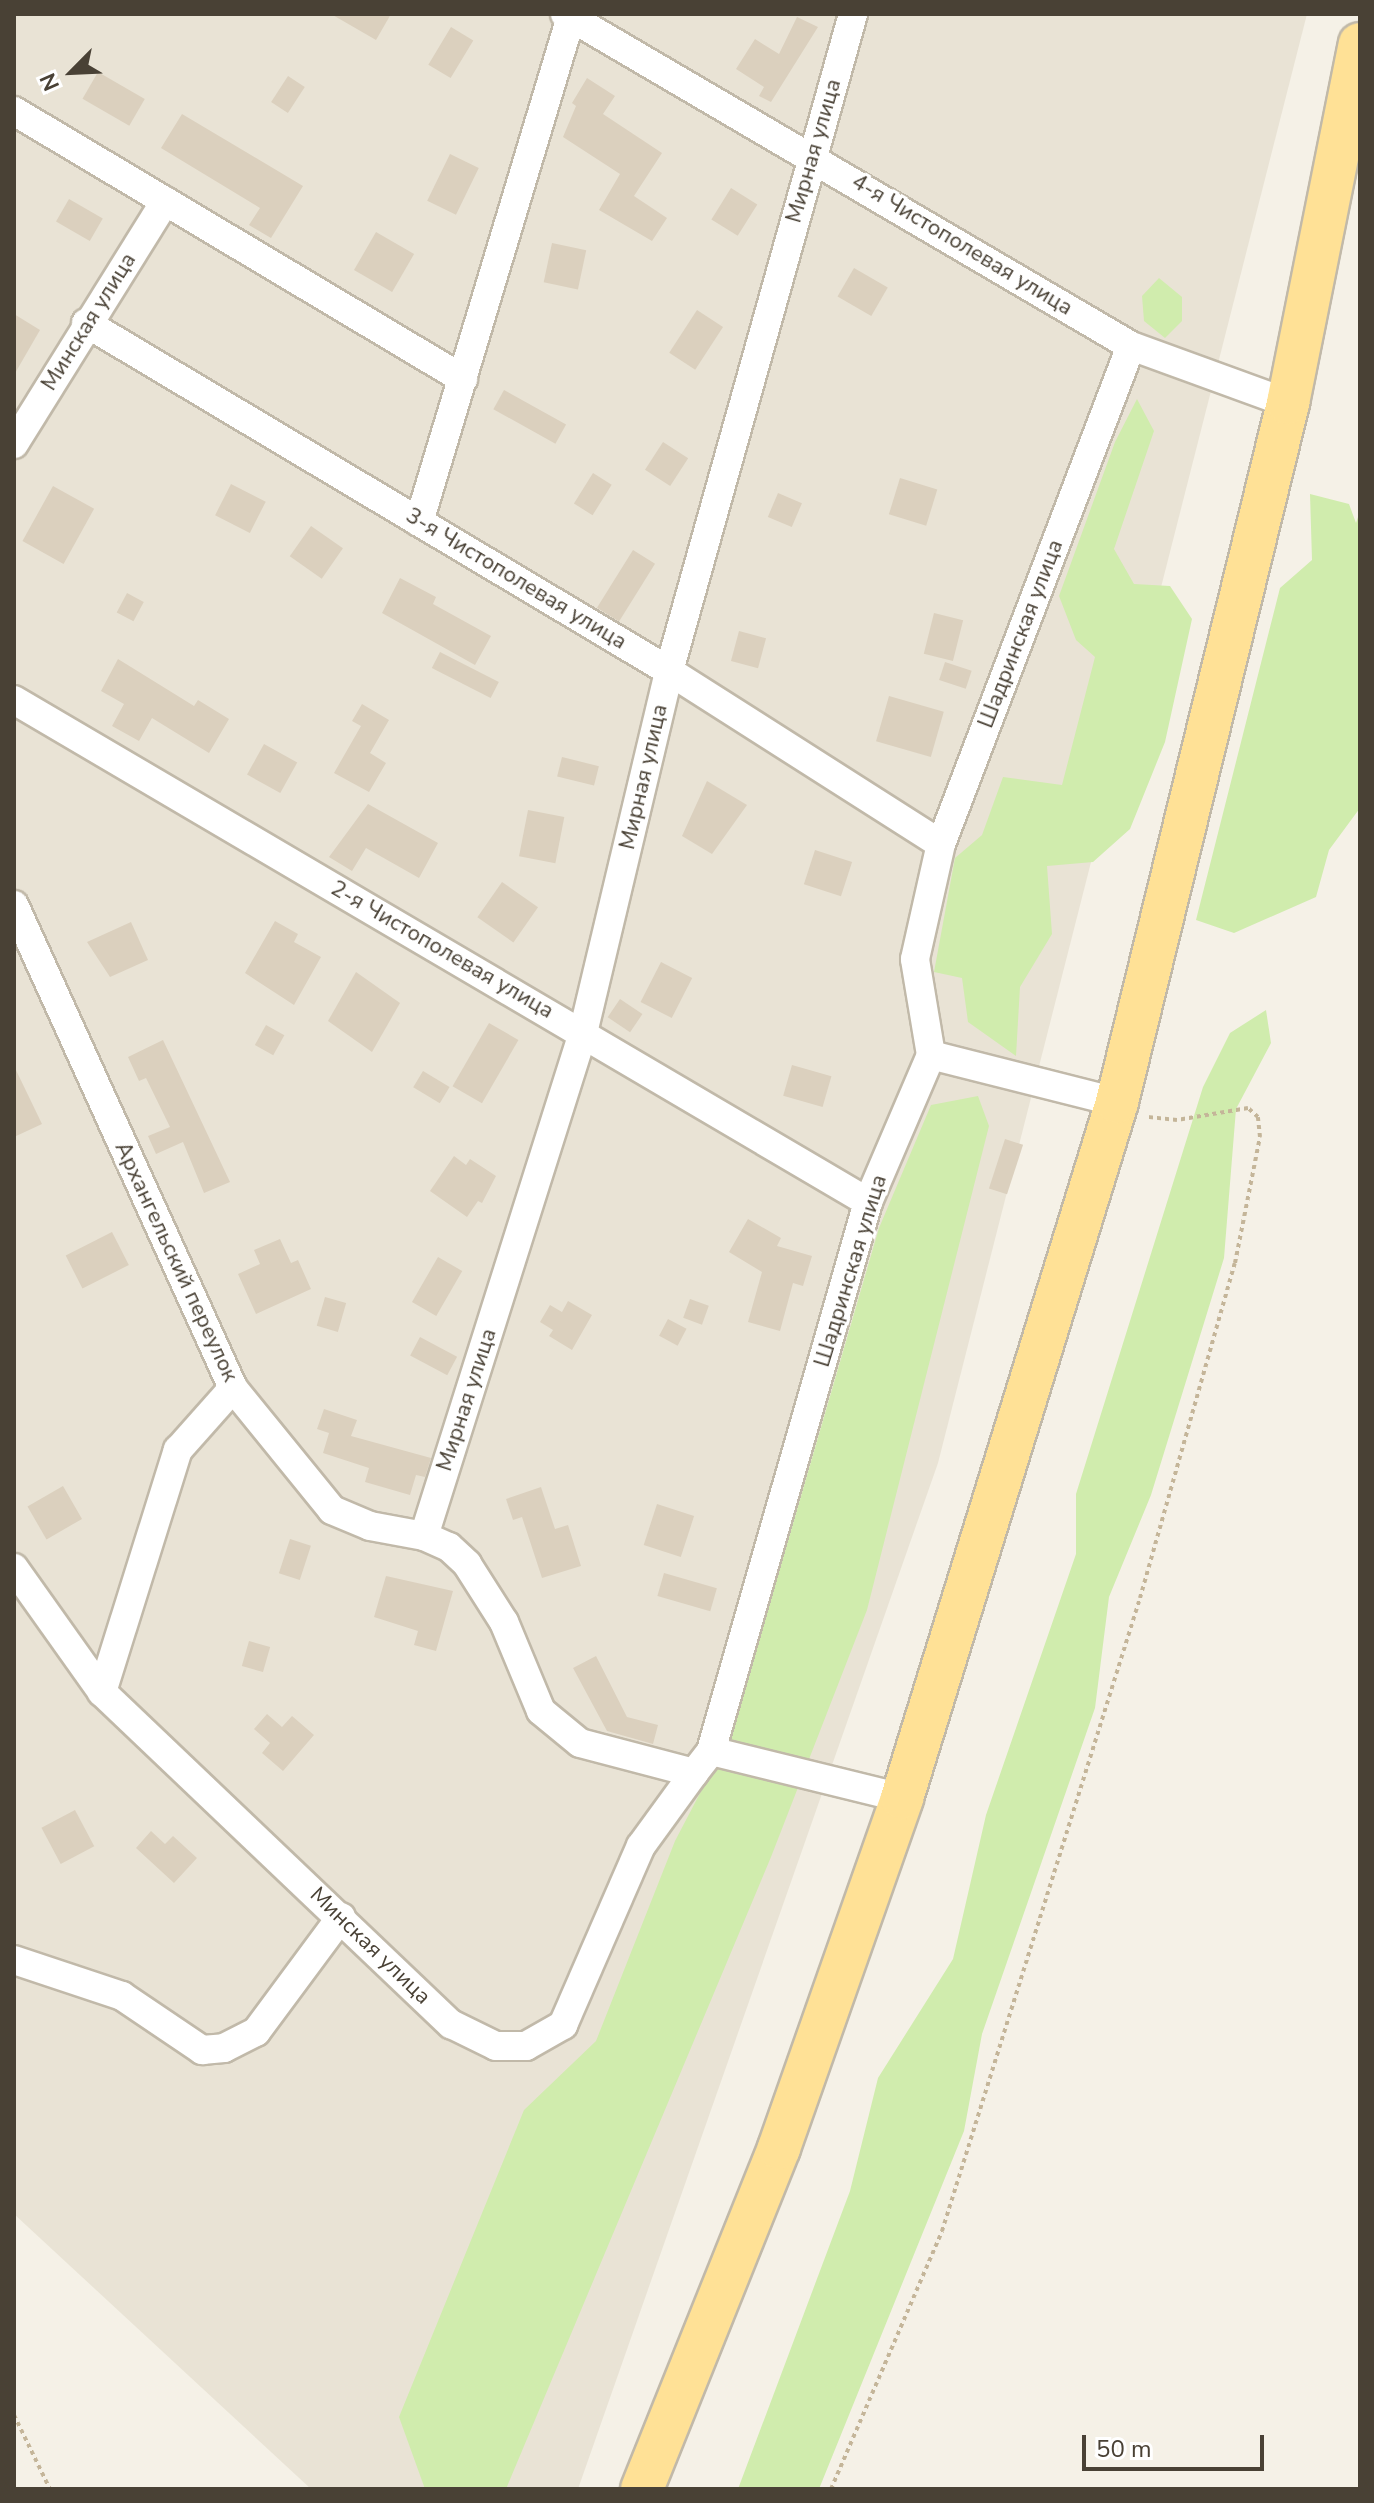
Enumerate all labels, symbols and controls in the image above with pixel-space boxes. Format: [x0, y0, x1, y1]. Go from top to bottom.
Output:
north arrow [32, 32, 112, 112]
text: N [33, 68, 67, 95]
street label: Мирная улица [781, 76, 847, 226]
street label: 4-я Чистополевая улица [847, 169, 1077, 321]
street label: Минская улица [36, 248, 142, 396]
street label: 3-я Чистополевая улица [401, 503, 631, 655]
street label: Шадринская улица [973, 536, 1069, 732]
street label: Мирная улица [614, 702, 674, 852]
street label: 2-я Чистополевая улица [326, 875, 558, 1025]
street label: Архангельский переулок [109, 1138, 243, 1386]
street label: Шадринская улица [809, 1172, 893, 1370]
street label: Мирная улица [432, 1325, 502, 1475]
street label: Минская улица [304, 1882, 436, 2010]
scale bar [1086, 2419, 1268, 2469]
text: 50 m [1096, 2433, 1152, 2465]

